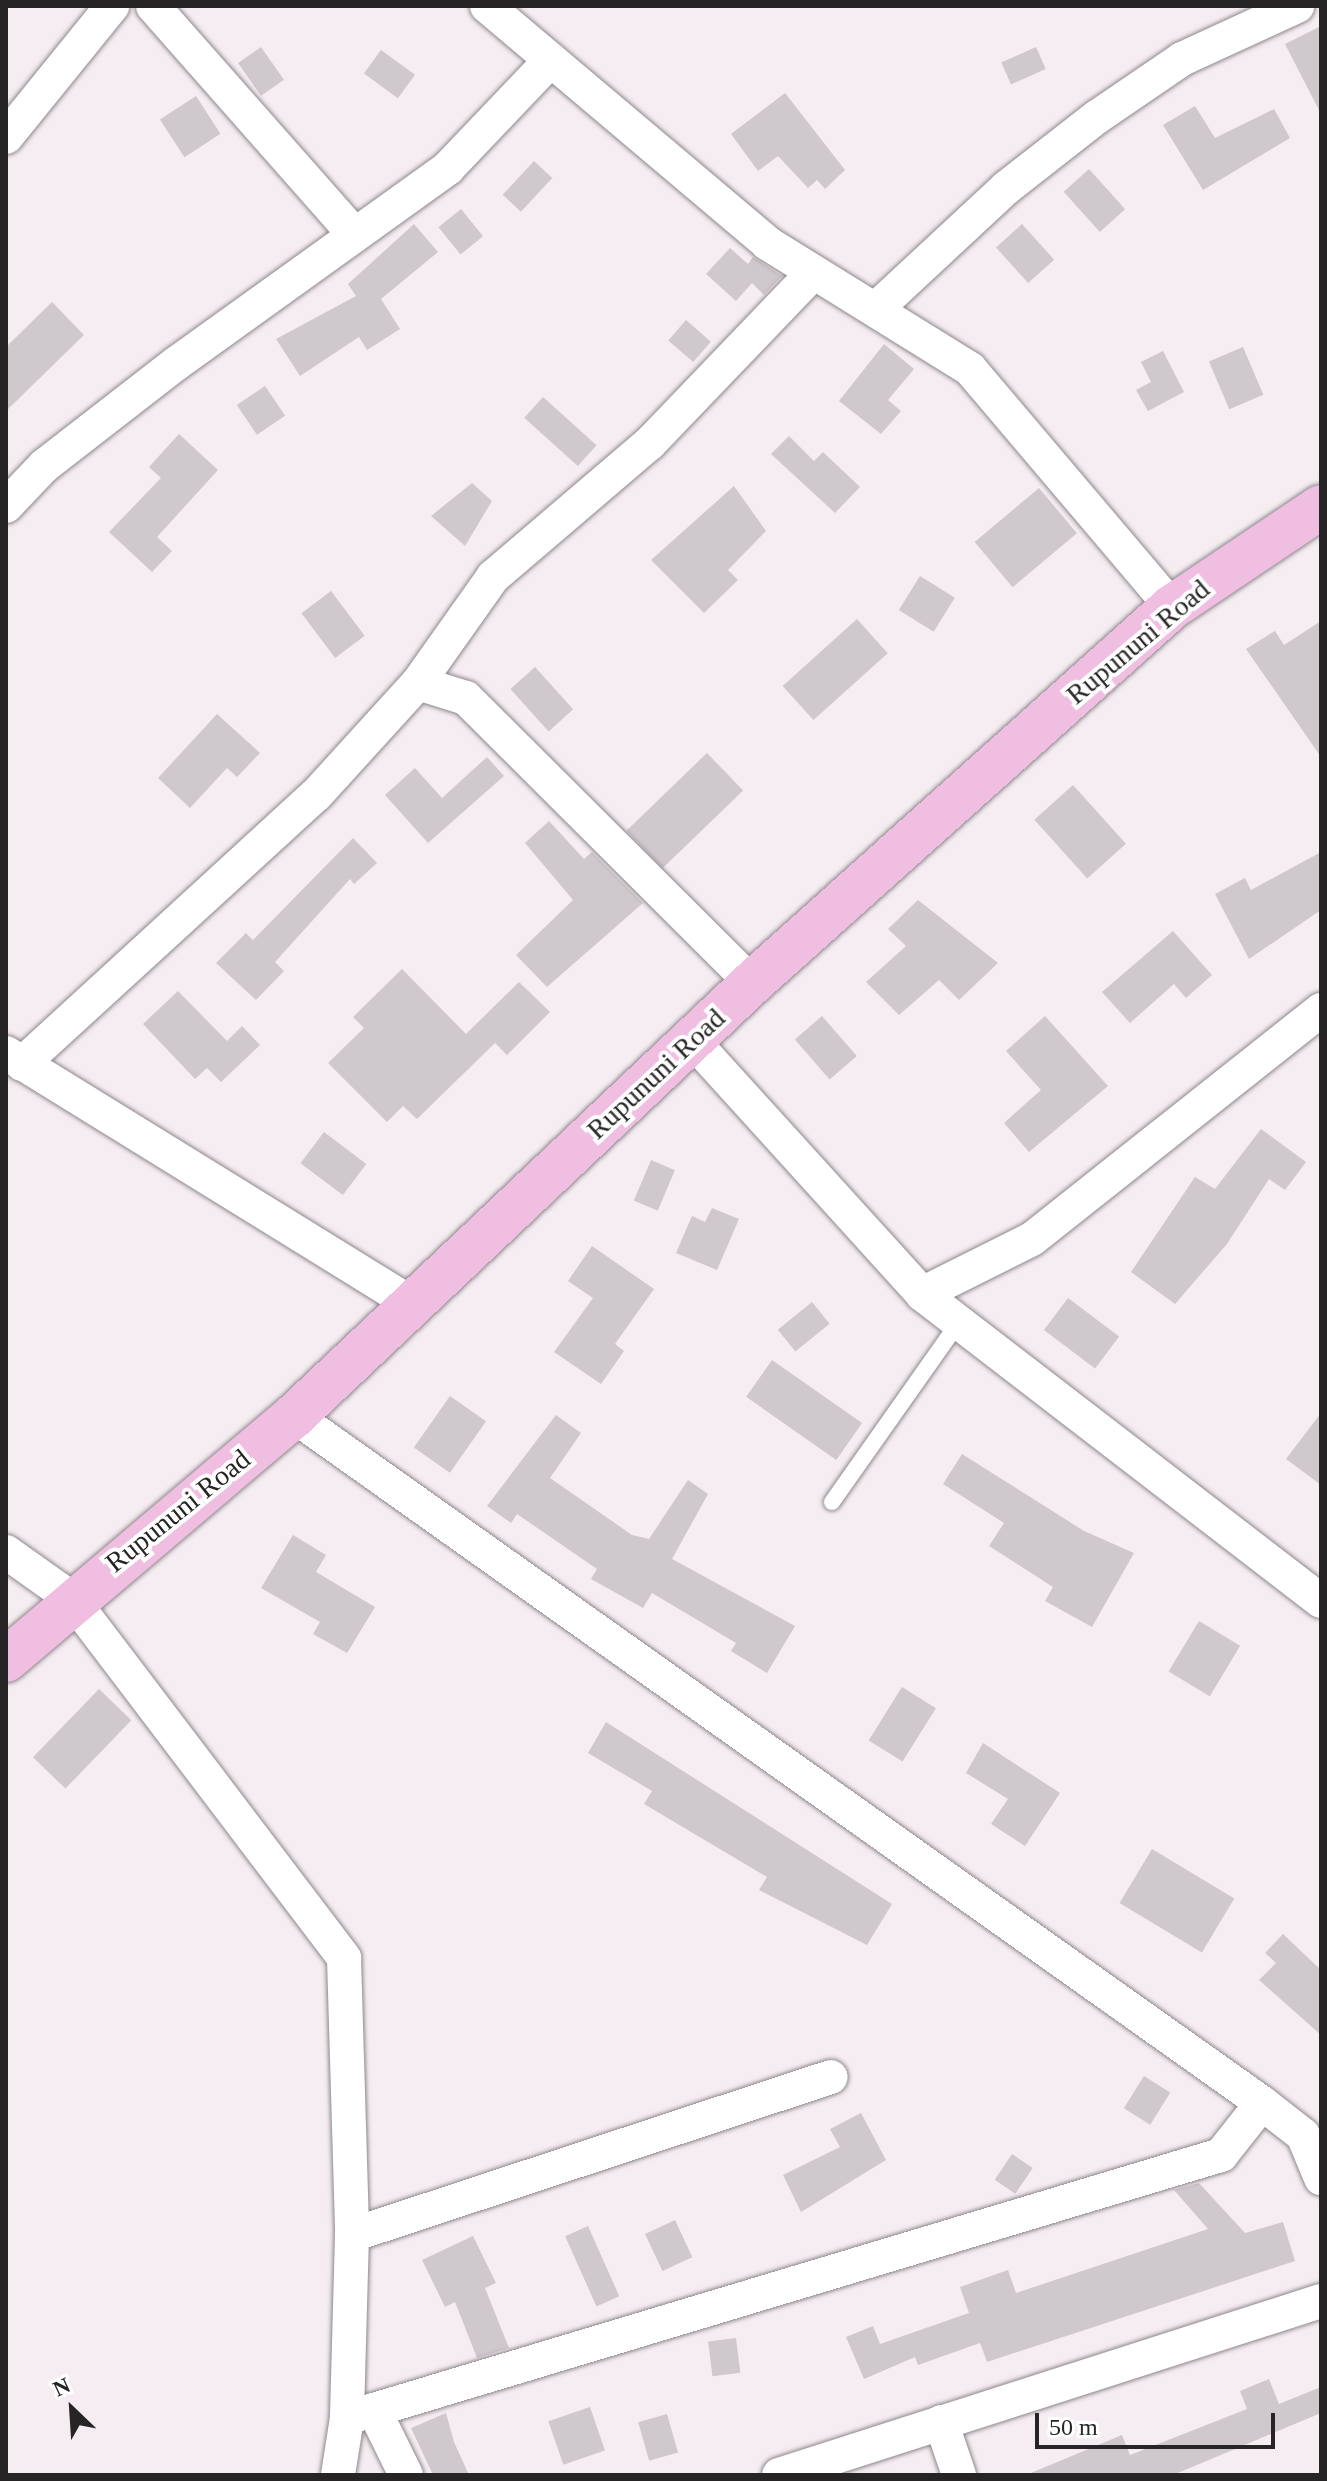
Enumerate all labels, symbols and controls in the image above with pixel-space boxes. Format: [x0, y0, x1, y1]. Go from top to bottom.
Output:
street label: Rupununi Road [1060, 572, 1216, 712]
street label: Rupununi Road [580, 1002, 732, 1146]
street label: Rupununi Road [99, 1442, 257, 1580]
north arrow [32, 2369, 112, 2449]
text: N [49, 2372, 74, 2401]
scale bar [1039, 2397, 1279, 2447]
text: 50 m [1049, 2414, 1098, 2440]

